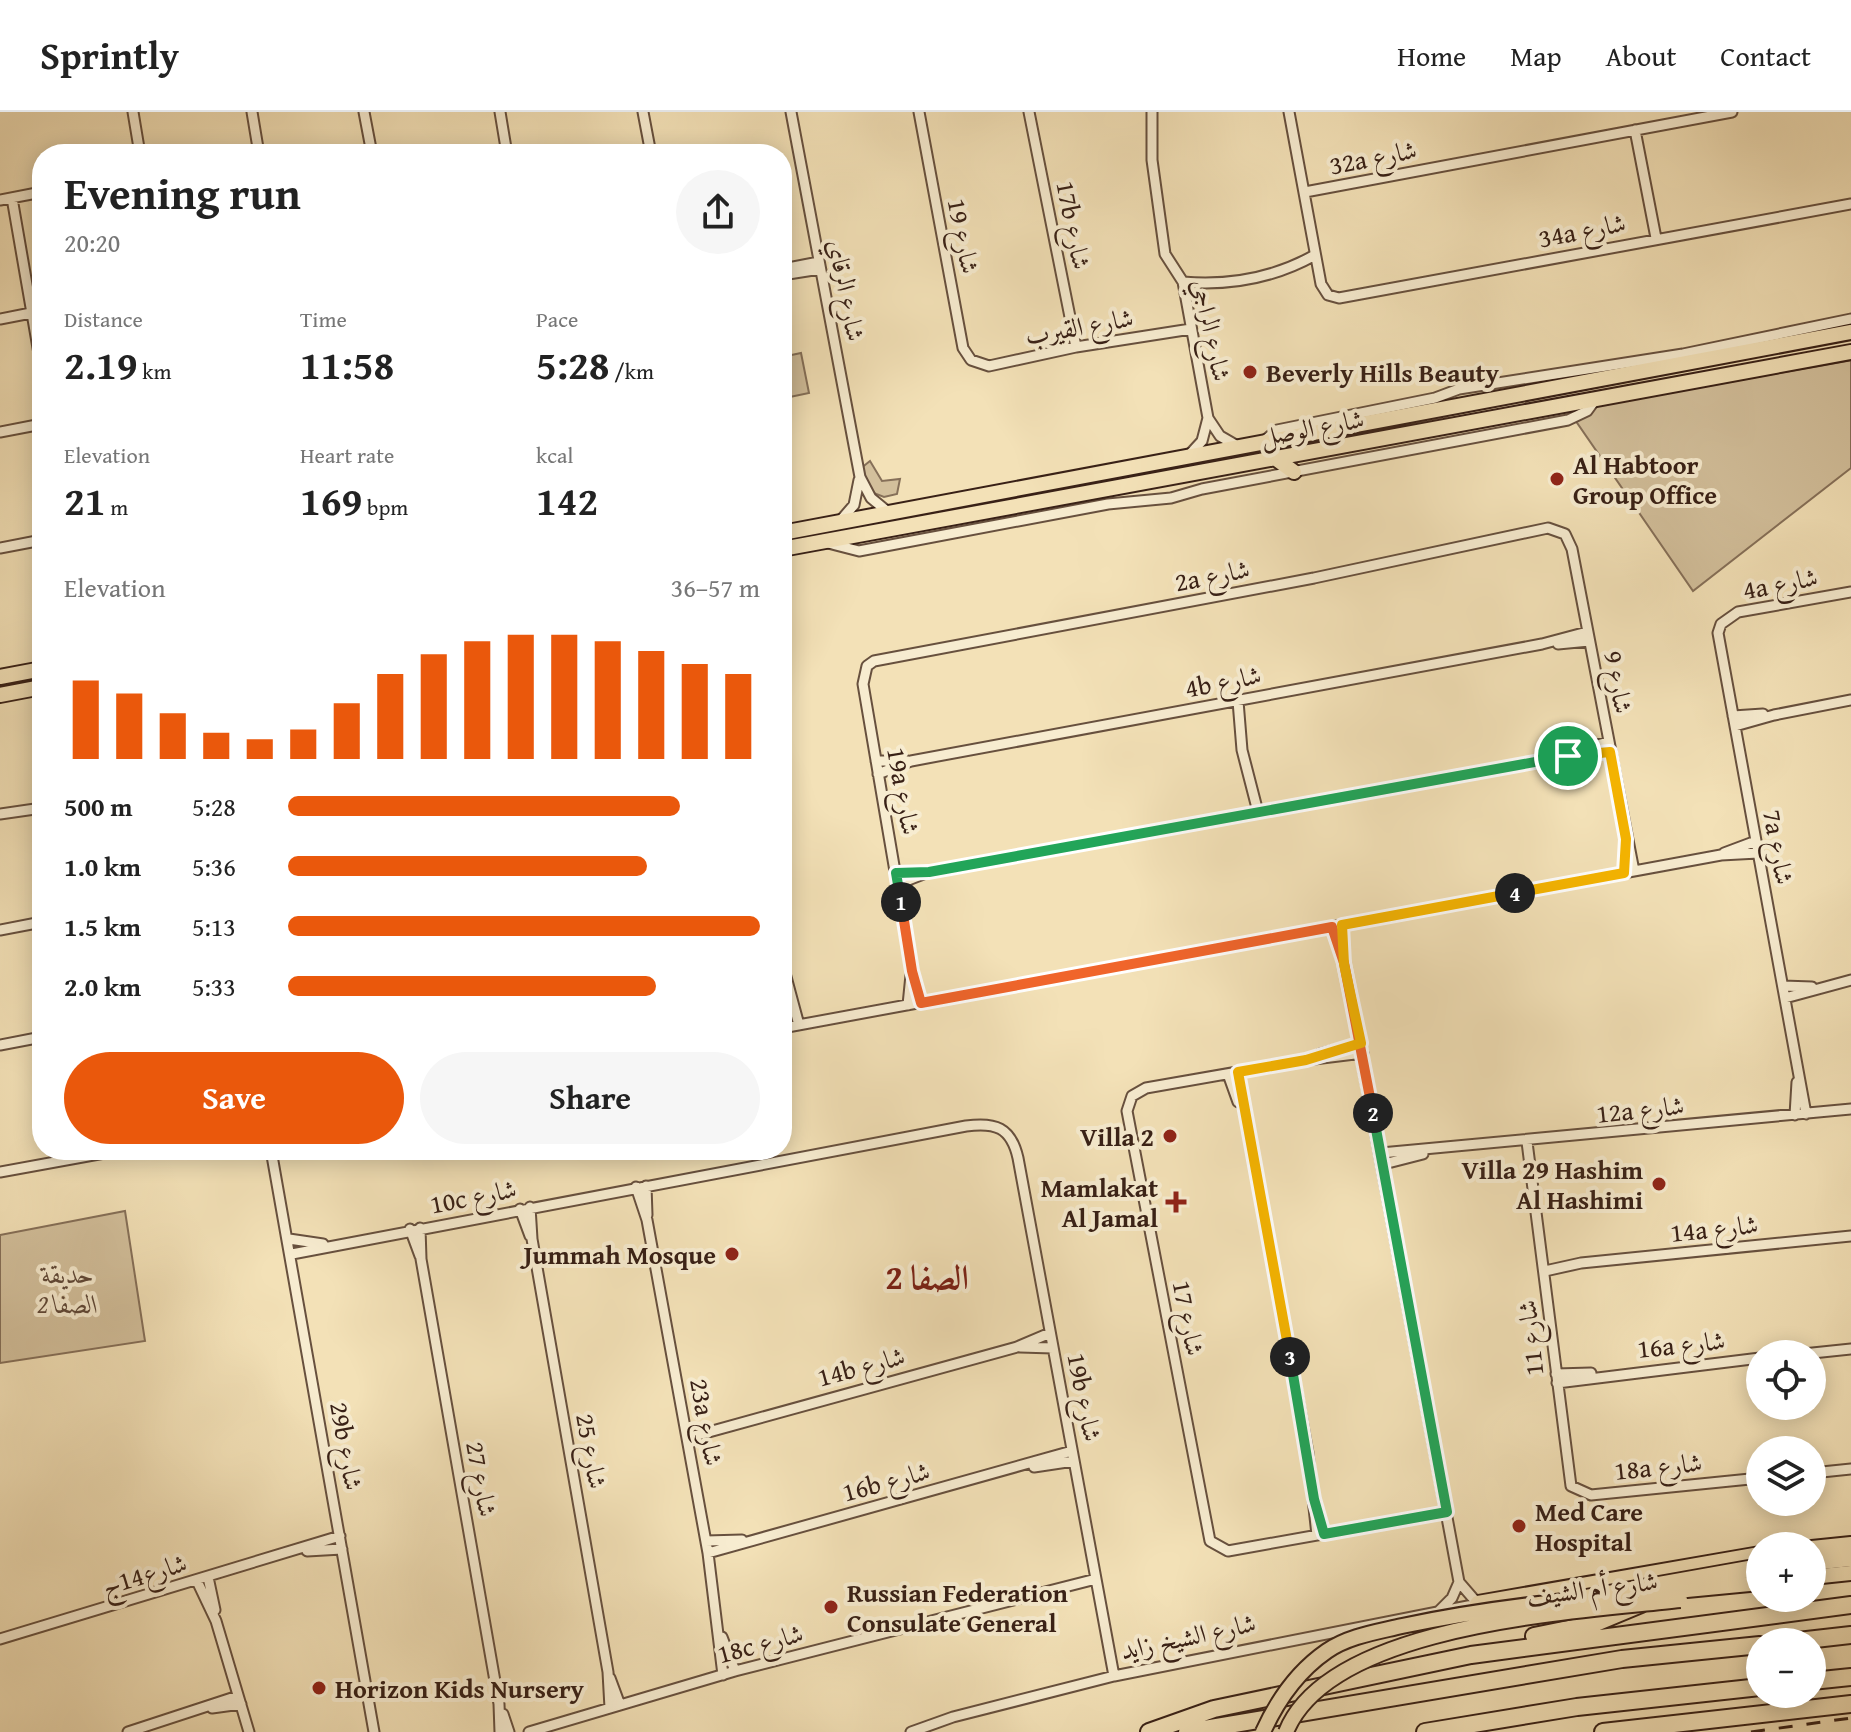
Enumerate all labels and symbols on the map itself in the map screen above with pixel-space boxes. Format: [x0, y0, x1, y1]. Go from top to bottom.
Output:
street label: 32a شارع [1326, 129, 1421, 188]
street label: 17b شارع [1043, 177, 1102, 273]
street label: شارع 19 [935, 195, 990, 278]
street label: 34a شارع [1535, 202, 1630, 261]
street label: شارع الرقاي [815, 236, 876, 345]
street label: شارع الراجي [1179, 275, 1242, 385]
street label: شارع القيرب [1022, 297, 1137, 358]
place label: Beverly Hills Beauty [1266, 353, 1499, 392]
marker: Beverly Hills Beauty [1241, 363, 1259, 381]
street label: شارع الوصل [1257, 399, 1368, 458]
place label: Al Habtoor Group Office [1573, 445, 1717, 514]
marker: Al Habtoor Group Office [1548, 470, 1566, 488]
street label: 2a شارع [1171, 549, 1253, 604]
street label: 4a شارع [1739, 557, 1821, 612]
street label: شارع 9 [1591, 647, 1644, 717]
street label: 4b شارع [1182, 655, 1265, 710]
pin [1534, 722, 1602, 790]
street label: 19a شارع [874, 744, 931, 838]
street label: 7a شارع [1750, 806, 1805, 888]
pin: 4 [1495, 873, 1535, 913]
pin: 1 [881, 882, 921, 922]
street label: 12a شارع [1594, 1085, 1686, 1136]
pin: 2 [1353, 1093, 1393, 1133]
place label: Villa 2 [1080, 1117, 1154, 1156]
marker: Villa 2 [1161, 1127, 1179, 1145]
place label: Villa 29 Hashim Al Hashimi [1461, 1150, 1644, 1219]
place label: Mamlakat Al Jamal [1041, 1168, 1158, 1237]
street label: 10c شارع [426, 1169, 520, 1226]
marker: Villa 29 Hashim Al Hashimi [1650, 1175, 1668, 1193]
marker: Mamlakat Al Jamal [1165, 1191, 1187, 1213]
street label: 14a شارع [1668, 1204, 1760, 1255]
place label: Jummah Mosque [520, 1235, 716, 1274]
marker: Jummah Mosque [723, 1245, 741, 1263]
district label: الصفا 2 [885, 1252, 969, 1301]
park label: حديقة الصفا 2 [37, 1254, 98, 1323]
street label: شارع 17 [1160, 1277, 1215, 1360]
street label: شارع 11 [1507, 1298, 1556, 1378]
street label: 16a شارع [1635, 1320, 1727, 1371]
street label: 14b شارع [813, 1336, 910, 1399]
pin: 3 [1270, 1337, 1310, 1377]
street label: 19b شارع [1054, 1349, 1113, 1445]
street label: 23a شارع [677, 1375, 734, 1469]
street label: 29b شارع [317, 1399, 374, 1494]
street label: شارع 25 [563, 1410, 618, 1492]
street label: شارع 27 [453, 1438, 508, 1520]
street label: 18a شارع [1612, 1442, 1704, 1493]
street label: 16b شارع [838, 1451, 935, 1514]
place label: Med Care Hospital [1535, 1492, 1643, 1561]
marker: Med Care Hospital [1510, 1517, 1528, 1535]
street label: شارع14ج [97, 1543, 193, 1610]
street label: شارع أم الشيف [1524, 1561, 1660, 1619]
place label: Russian Federation Consulate General [847, 1573, 1068, 1642]
marker: Russian Federation Consulate General [822, 1598, 840, 1616]
street label: شارع الشيخ زايد [1117, 1603, 1260, 1674]
street label: 18c شارع [713, 1613, 808, 1676]
place label: Horizon Kids Nursery [335, 1669, 585, 1708]
marker: Horizon Kids Nursery [310, 1679, 328, 1697]

